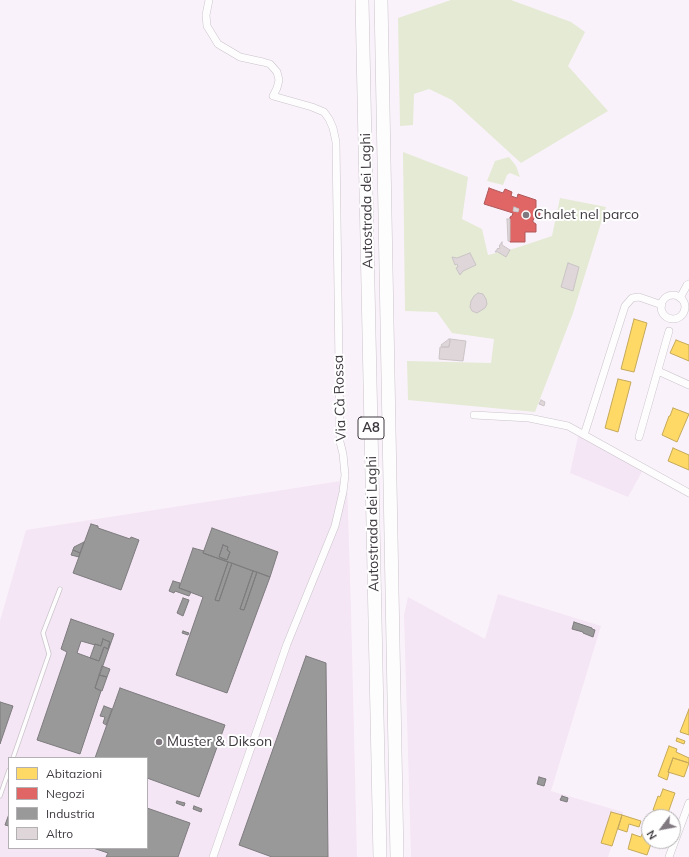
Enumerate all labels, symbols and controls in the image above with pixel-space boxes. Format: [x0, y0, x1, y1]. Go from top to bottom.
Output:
street label: Autostrada dei Laghi [357, 133, 377, 269]
place label: Chalet nel parco [534, 207, 639, 223]
marker: Chalet nel parco [521, 210, 531, 220]
street label: Via Cà Rossa [330, 354, 350, 442]
road number: A8 [358, 417, 384, 439]
street label: Autostrada dei Laghi [363, 456, 383, 592]
place label: Muster & Dikson [167, 734, 272, 750]
marker: Muster & Dikson [154, 737, 164, 747]
legend [8, 757, 148, 849]
text: Abitazioni [46, 766, 102, 781]
text: Negozi [46, 786, 85, 801]
text: Industria [46, 806, 95, 821]
north arrow [641, 809, 681, 849]
text: Altro [46, 826, 73, 841]
text: N [644, 828, 660, 842]

